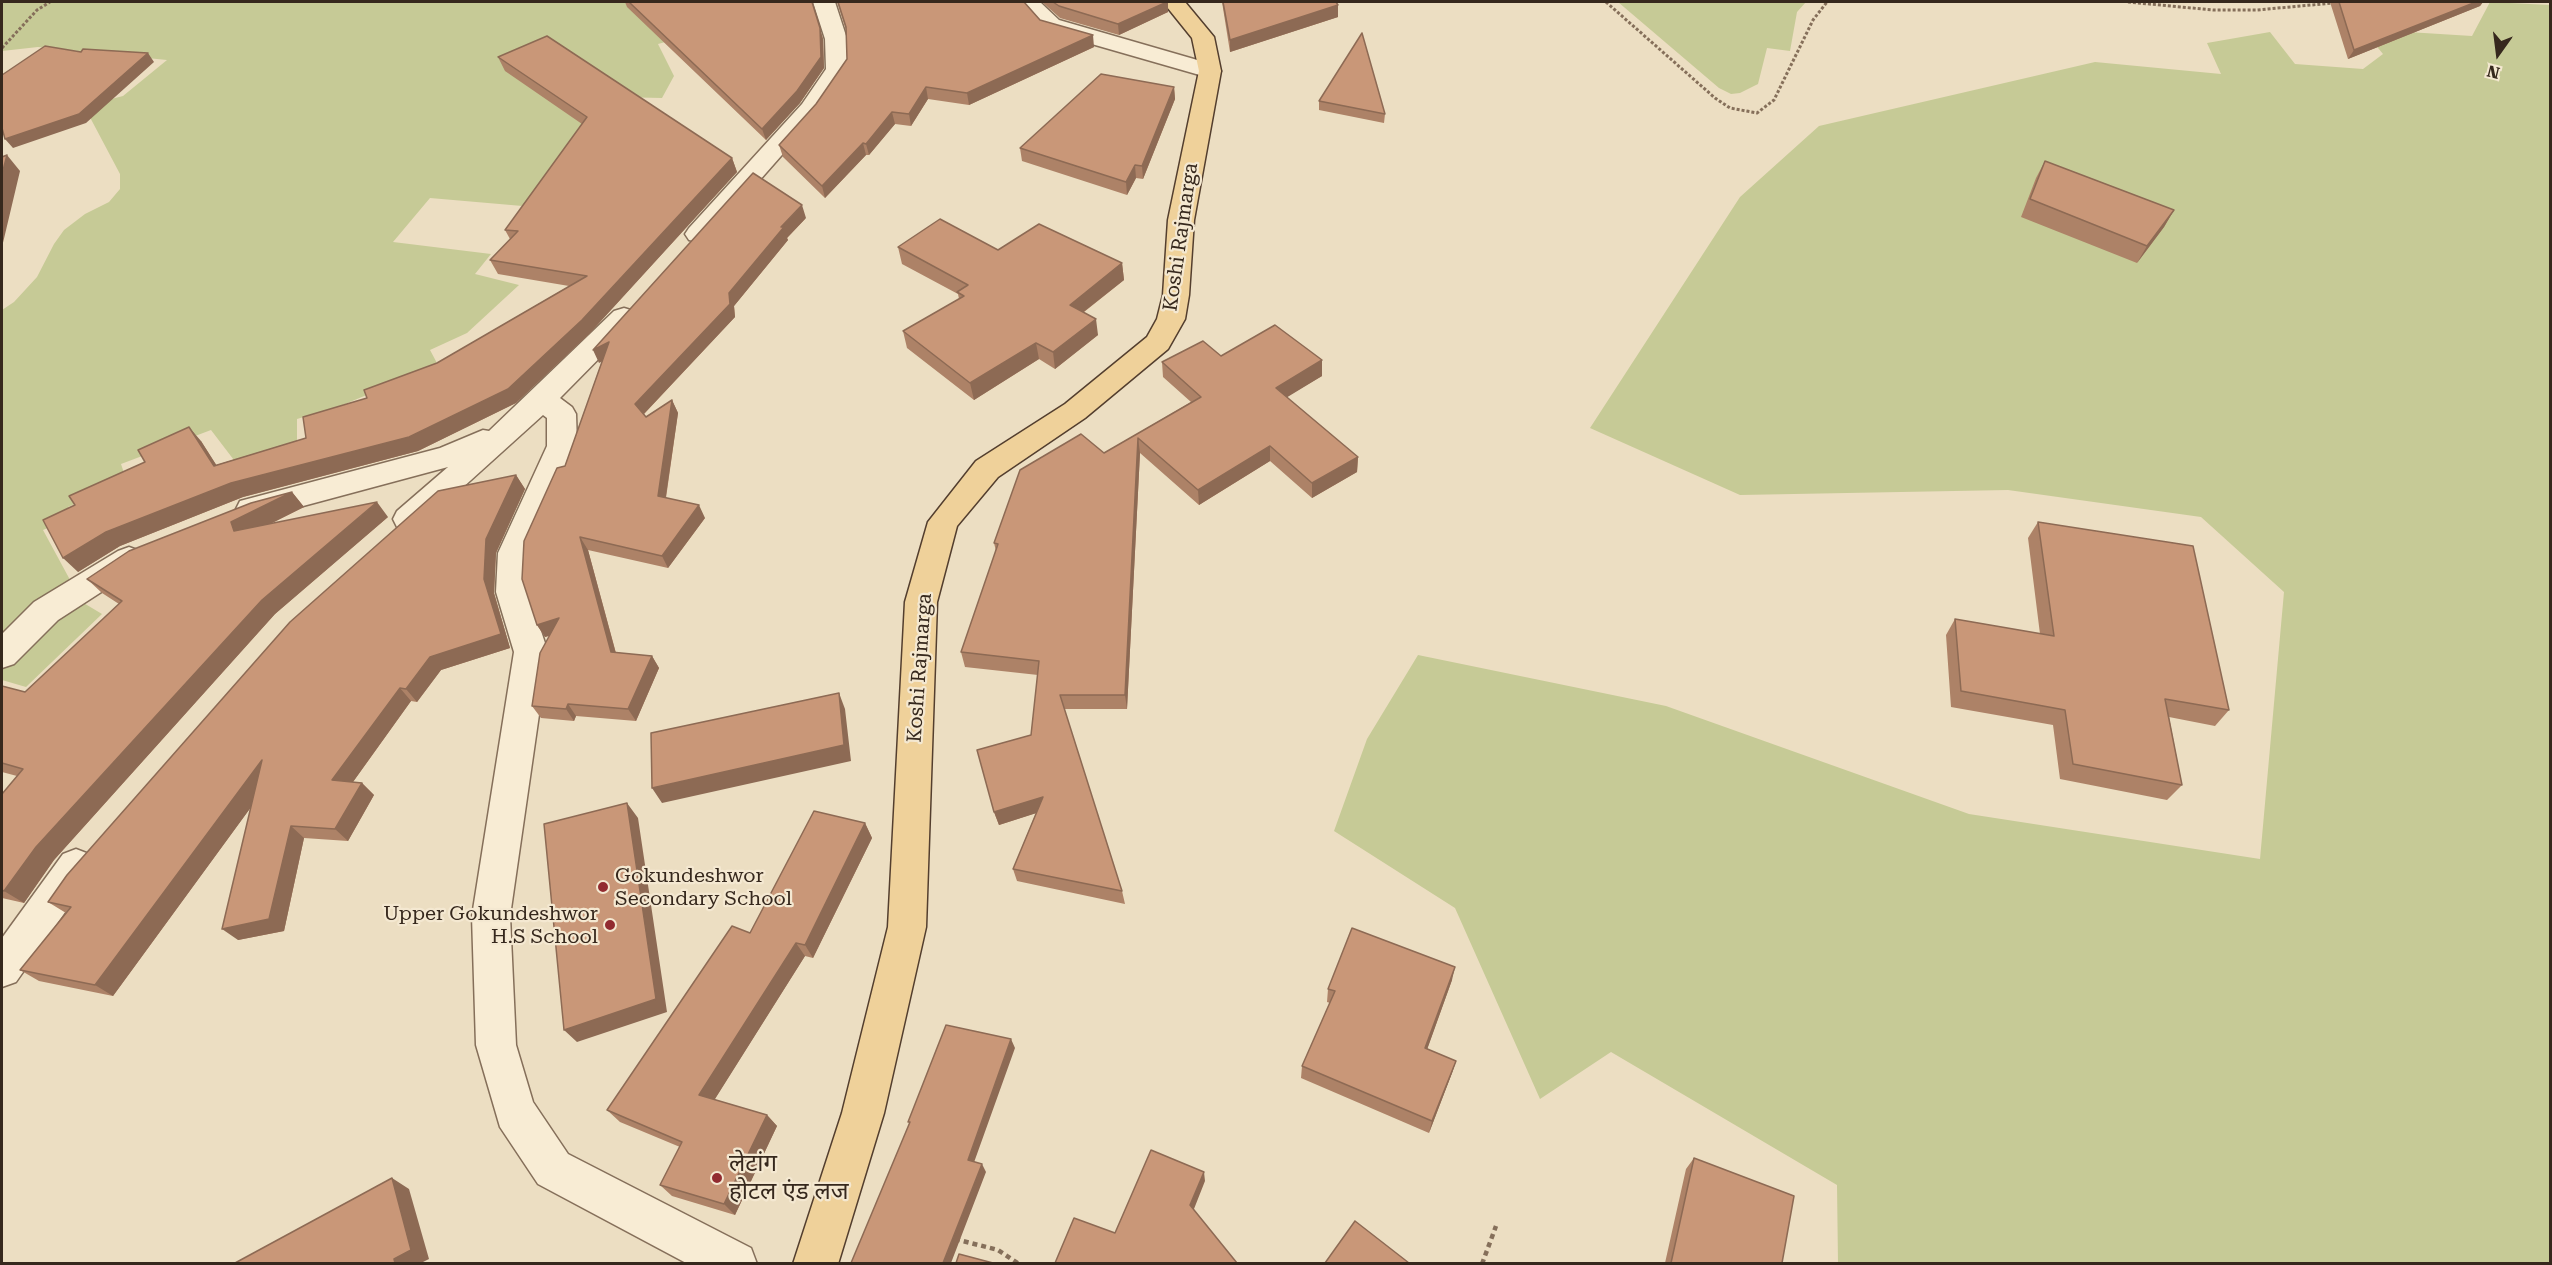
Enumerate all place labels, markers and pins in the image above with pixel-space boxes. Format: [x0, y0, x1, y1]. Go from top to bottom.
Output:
place label: Gokundeshwor Secondary School [615, 864, 792, 911]
marker: Gokundeshwor Secondary School [596, 880, 610, 894]
place label: Upper Gokundeshwor H.S School [383, 902, 598, 949]
marker: Upper Gokundeshwor H.S School [603, 918, 617, 932]
place label: लेटांग होटल एंड लज [729, 1150, 849, 1206]
marker: लेटांग होटल एंड लज [710, 1171, 724, 1185]

